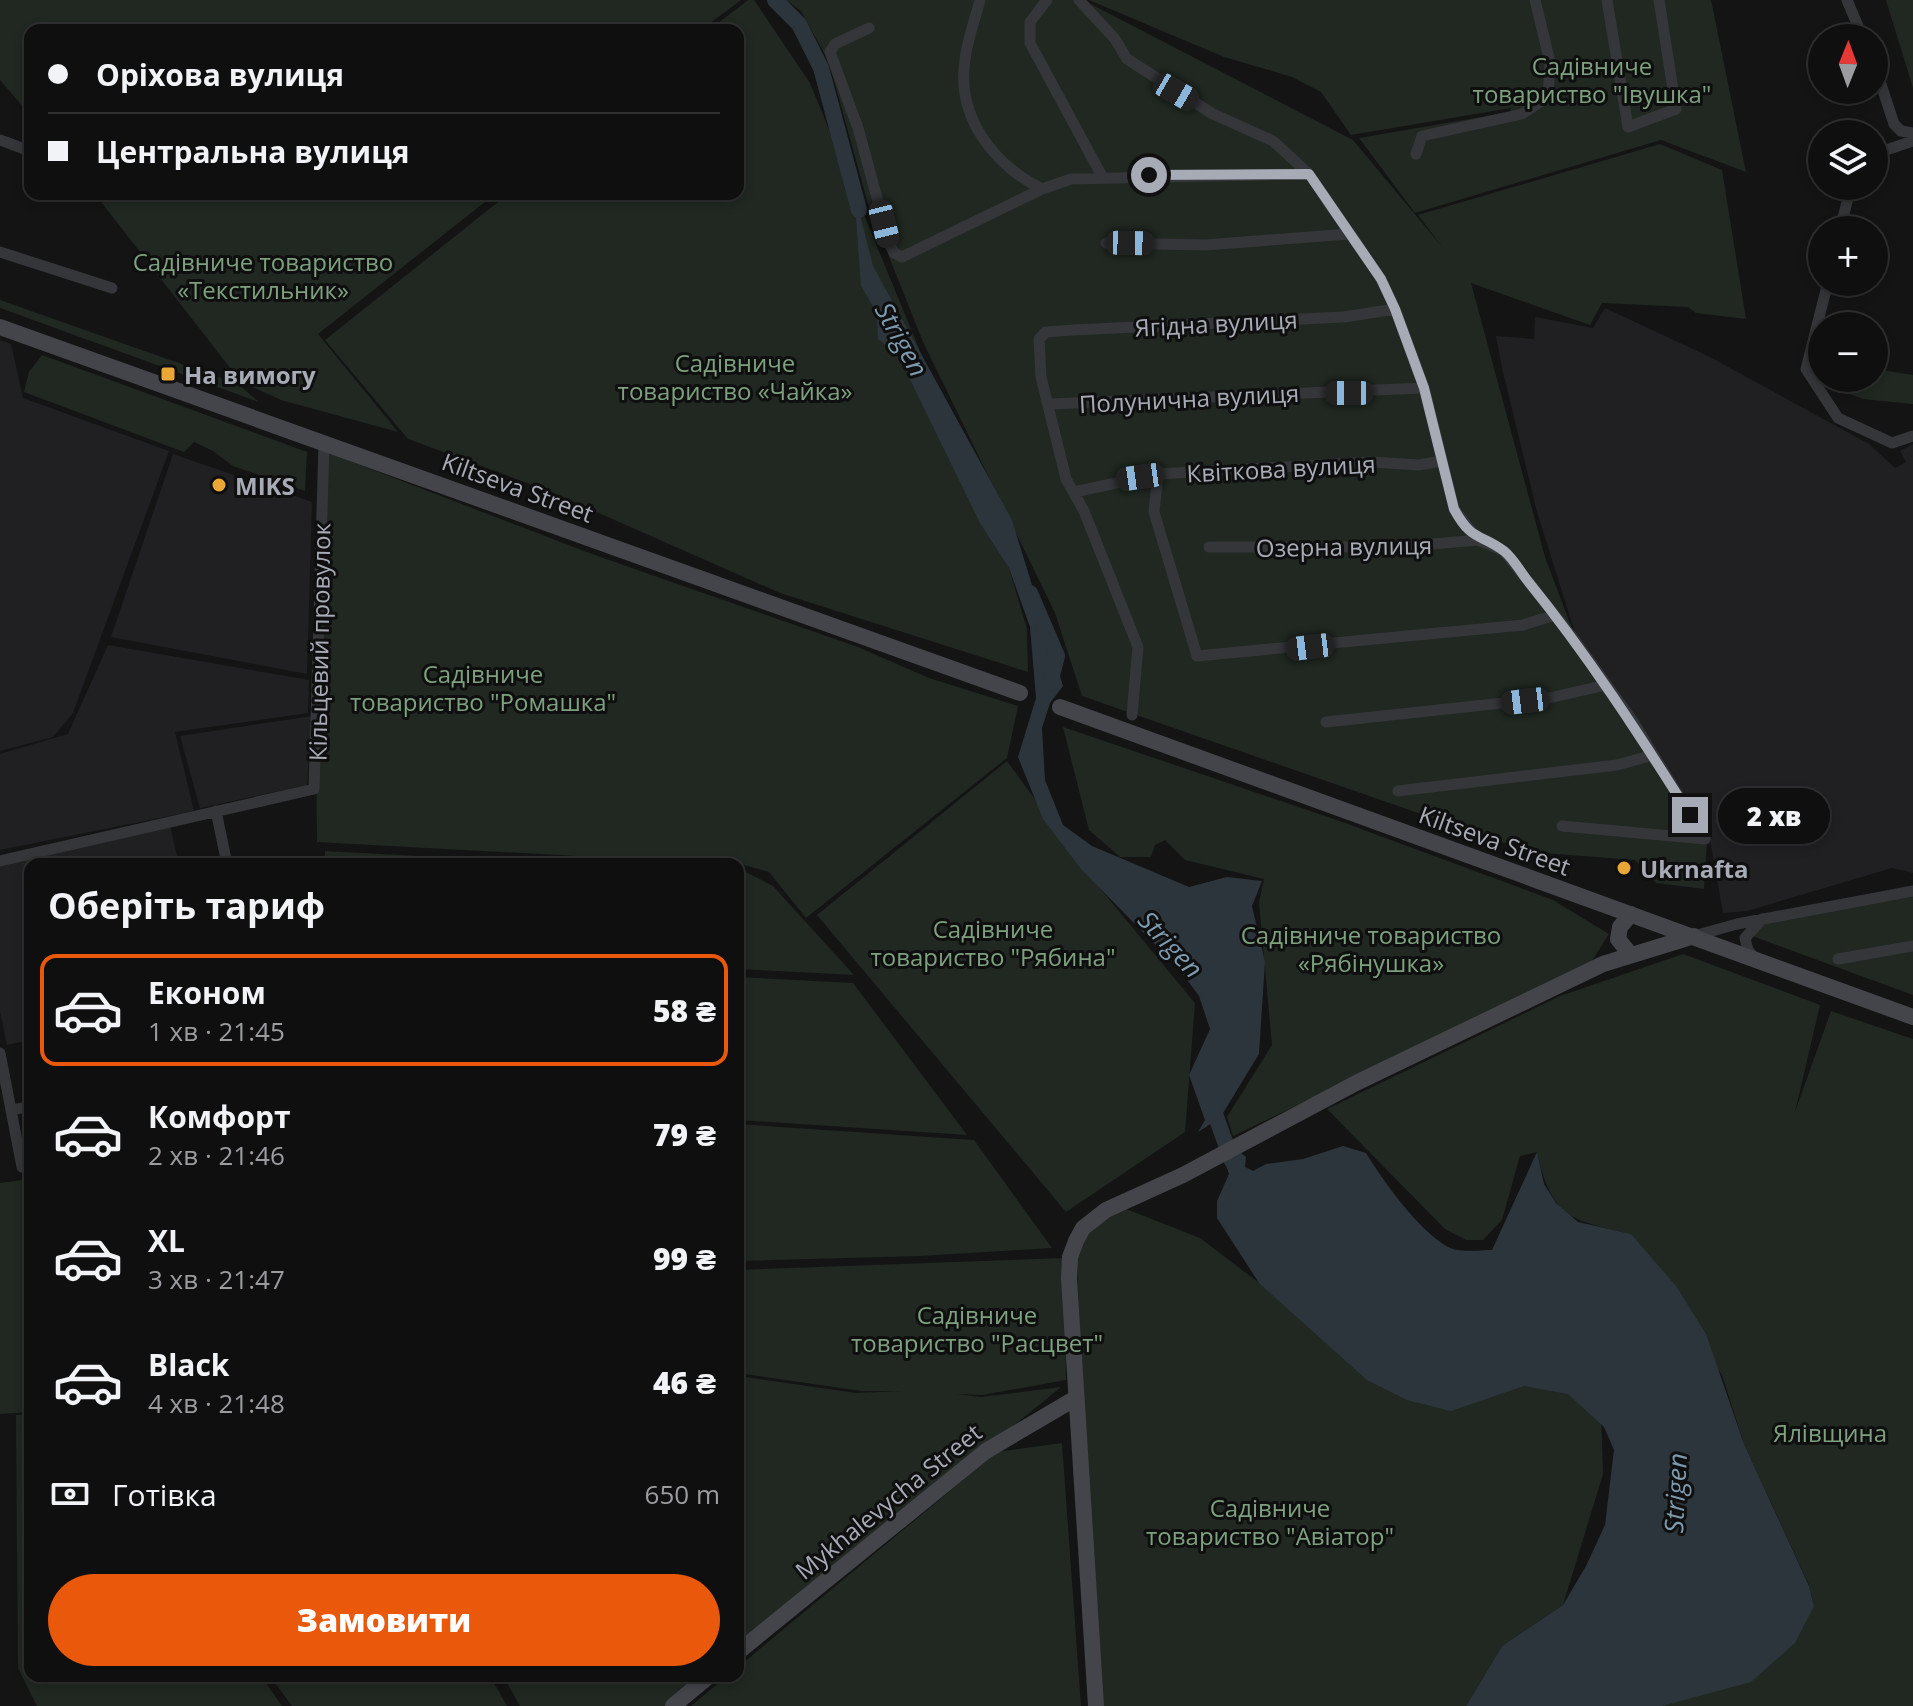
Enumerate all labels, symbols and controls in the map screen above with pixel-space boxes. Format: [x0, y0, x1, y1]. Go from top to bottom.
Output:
north arrow [1808, 24, 1888, 104]
map controls [1808, 24, 1888, 392]
park label: Садівниче товариство "Івушка" [1473, 49, 1711, 110]
text: Оріхова вулиця [96, 54, 344, 95]
car [1149, 70, 1203, 114]
button: layers [1808, 120, 1888, 200]
text: Центральна вулиця [96, 131, 410, 172]
route start [1131, 157, 1167, 193]
car [867, 198, 901, 250]
button: + [1808, 216, 1888, 296]
car [1106, 231, 1154, 255]
park label: Садівниче товариство «Текстильник» [133, 245, 393, 306]
water label: Strigen [867, 295, 937, 383]
street label: Ягідна вулиця [1134, 302, 1298, 344]
button: − [1808, 312, 1888, 392]
park label: Садівниче товариство «Чайка» [618, 346, 852, 407]
place label: На вимогу [184, 358, 316, 391]
marker: На вимогу [159, 365, 177, 383]
street label: Полунична вулиця [1078, 376, 1300, 420]
car [1325, 381, 1373, 405]
street label: Kiltseva Street [438, 444, 598, 530]
street label: Квіткова вулиця [1186, 447, 1376, 489]
car [1115, 462, 1165, 492]
place label: MIKS [235, 469, 295, 502]
marker: MIKS [210, 476, 228, 494]
street label: Кільцевий провулок [300, 522, 338, 761]
street label: Озерна вулиця [1256, 528, 1432, 564]
car [1285, 632, 1335, 662]
park label: Садівниче товариство "Ромашка" [350, 657, 616, 718]
car [1500, 686, 1550, 716]
callout: 2 хв [1718, 787, 1830, 843]
street label: Kiltseva Street [1415, 797, 1575, 883]
route end [1672, 797, 1708, 833]
text: 2 хв [1747, 798, 1801, 834]
place label: Ukrnafta [1640, 852, 1748, 885]
marker: Ukrnafta [1615, 859, 1633, 877]
text: Оберіть тариф [48, 881, 325, 930]
water label: Strigen [1131, 902, 1211, 986]
park label: Садівниче товариство "Рябина" [871, 912, 1115, 973]
park label: Садівниче товариство «Рябінушка» [1241, 918, 1501, 979]
text: Економ [148, 972, 266, 1013]
icon: car [52, 974, 124, 1046]
text: 58 ₴ [653, 990, 716, 1031]
text: 1 хв · 21:45 [148, 1013, 285, 1049]
text: Комфорт [148, 1096, 291, 1137]
icon: car [52, 1098, 124, 1170]
text: 79 ₴ [653, 1114, 716, 1155]
text: 2 хв · 21:46 [148, 1137, 285, 1173]
text: XL [148, 1220, 185, 1261]
icon: car [52, 1222, 124, 1294]
text: 99 ₴ [653, 1238, 716, 1279]
text: 3 хв · 21:47 [148, 1261, 285, 1297]
park label: Садівниче товариство "Расцвет" [851, 1298, 1103, 1359]
text: Black [148, 1344, 229, 1385]
icon: car [52, 1346, 124, 1418]
text: 46 ₴ [653, 1362, 716, 1403]
text: 4 хв · 21:48 [148, 1385, 285, 1421]
street label: Mykhalevycha Street [788, 1416, 988, 1586]
park label: Ялівщина [1773, 1416, 1887, 1449]
water label: Strigen [1655, 1452, 1695, 1534]
icon: cash [48, 1472, 92, 1516]
text: Готівка [112, 1474, 217, 1515]
text: 650 m [645, 1476, 720, 1512]
park label: Садівниче товариство "Авіатор" [1146, 1491, 1394, 1552]
button: Замовити [48, 1574, 720, 1666]

